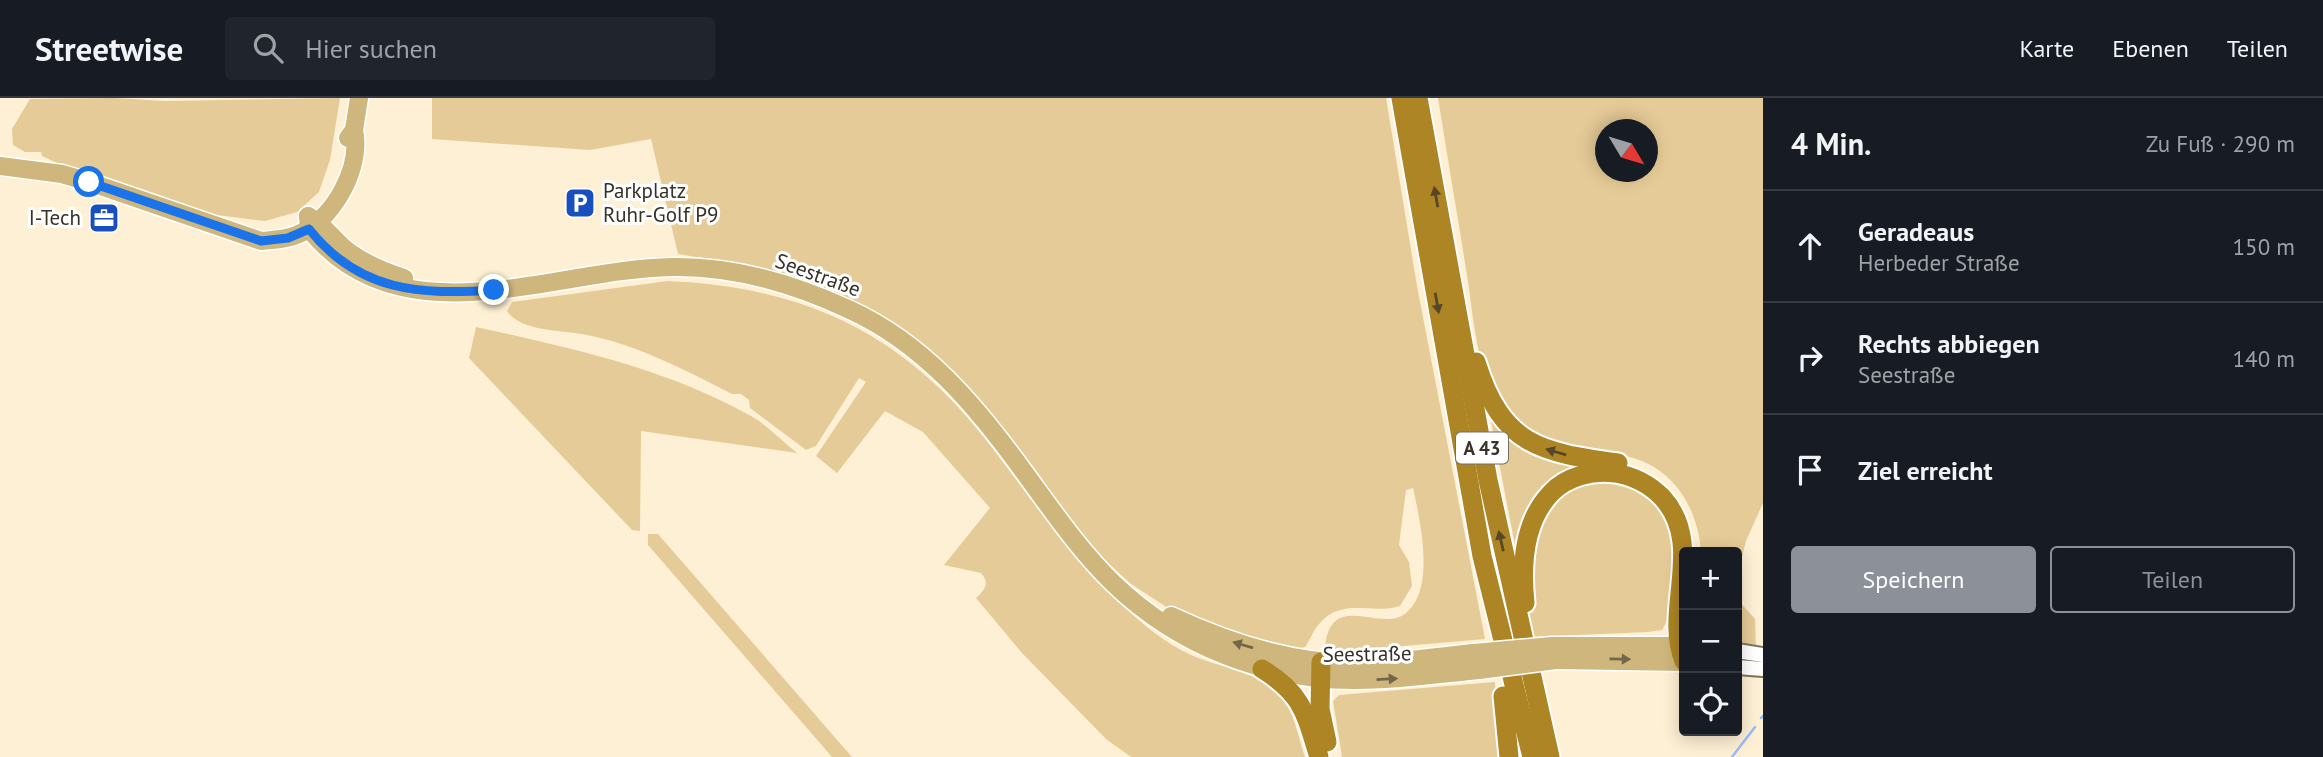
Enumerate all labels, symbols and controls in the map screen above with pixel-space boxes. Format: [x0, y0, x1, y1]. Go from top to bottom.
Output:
search box [225, 17, 715, 80]
text: Streetwise [35, 27, 183, 70]
icon: search [249, 29, 287, 67]
text: Hier suchen [305, 32, 437, 65]
text: Karte [2020, 33, 2074, 64]
text: Ebenen [2112, 33, 2189, 64]
text: Teilen [2227, 33, 2288, 64]
north arrow [1595, 119, 1658, 182]
text: 4 Min. [1791, 124, 1871, 163]
text: Zu Fuß · 290 m [2146, 129, 2295, 158]
route start [73, 166, 104, 197]
place label: Parkplatz Ruhr-Golf P9 [603, 177, 719, 228]
one-way arrow [1430, 185, 1441, 207]
parking icon: Parkplatz Ruhr-Golf P9 [563, 186, 597, 220]
office icon: I-Tech [87, 201, 121, 235]
place label: I-Tech [29, 204, 81, 231]
text: Geradeaus [1858, 215, 1974, 248]
icon: ahead [1791, 227, 1829, 265]
text: 150 m [2233, 232, 2295, 261]
street label: Seestraße [772, 247, 865, 302]
text: Herbeder Straße [1858, 248, 2020, 277]
route end [478, 274, 509, 305]
one-way arrow [1432, 292, 1443, 314]
text: Rechts abbiegen [1858, 327, 2040, 360]
icon: right [1791, 339, 1829, 377]
text: 140 m [2233, 344, 2295, 373]
text: Seestraße [1858, 360, 1955, 389]
road number: A 43 [1456, 432, 1508, 464]
one-way arrow [1545, 447, 1566, 457]
icon: arrive [1791, 451, 1829, 489]
text: Ziel erreicht [1858, 454, 1993, 487]
one-way arrow [1496, 530, 1507, 552]
button: Speichern [1791, 546, 2036, 613]
button: Teilen [2050, 546, 2295, 613]
map controls [1679, 547, 1742, 736]
button: + [1679, 547, 1742, 610]
button: − [1679, 610, 1742, 673]
one-way arrow [1232, 639, 1253, 649]
street label: Seestraße [1322, 639, 1412, 668]
one-way arrow [1609, 653, 1631, 665]
one-way arrow [1377, 673, 1399, 684]
button: locate [1679, 673, 1742, 736]

